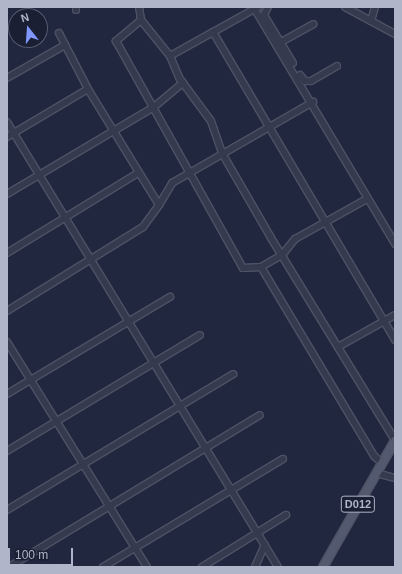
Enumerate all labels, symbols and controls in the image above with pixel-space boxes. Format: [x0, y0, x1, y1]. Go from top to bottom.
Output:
north arrow [8, 8, 48, 48]
text: N [19, 11, 30, 24]
road number: D012 [340, 495, 376, 513]
scale bar [10, 540, 75, 566]
text: 100 m [15, 548, 48, 562]

